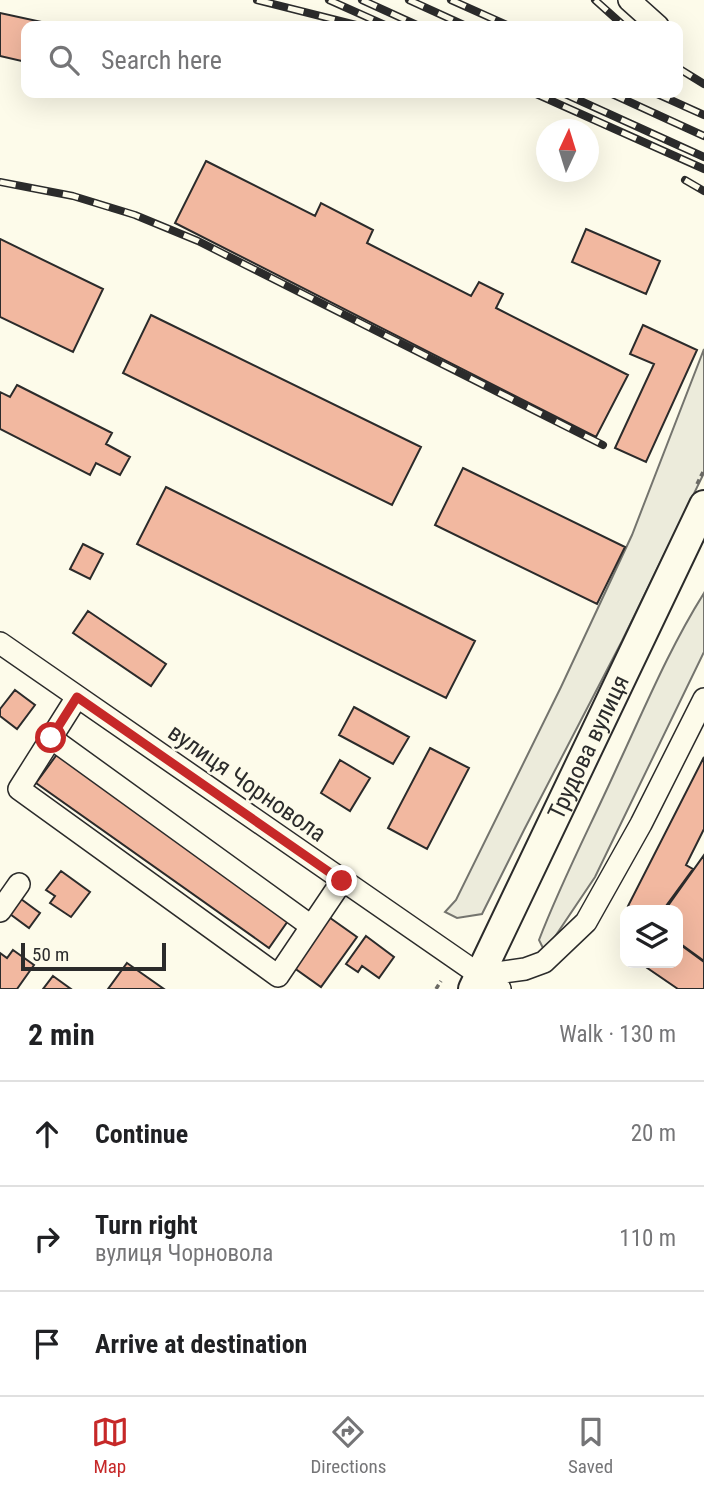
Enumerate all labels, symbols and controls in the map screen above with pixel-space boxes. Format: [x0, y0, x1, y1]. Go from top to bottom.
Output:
search box [21, 21, 683, 98]
icon: search [45, 41, 83, 79]
text: Search here [101, 45, 222, 75]
north arrow [536, 119, 599, 182]
street label: Трудова вулиця [542, 670, 635, 824]
street label: вулиця Чорновола [163, 718, 331, 848]
route start [35, 722, 66, 753]
route end [326, 865, 357, 896]
map controls [620, 905, 683, 968]
button: layers [620, 905, 683, 968]
scale bar [21, 940, 166, 972]
text: 50 m [32, 943, 69, 966]
text: 2 min [28, 1017, 95, 1052]
text: Walk · 130 m [559, 1021, 676, 1048]
icon: ahead [28, 1115, 66, 1153]
text: Continue [95, 1119, 188, 1149]
text: 20 m [631, 1120, 676, 1147]
text: Turn right [95, 1210, 197, 1240]
icon: right [28, 1220, 66, 1258]
text: 110 m [619, 1225, 676, 1252]
text: вулиця Чорновола [95, 1240, 273, 1267]
icon: arrive [28, 1325, 66, 1363]
text: Arrive at destination [95, 1329, 307, 1359]
tab: Map [91, 1413, 129, 1478]
tab: Directions [310, 1413, 386, 1478]
tab: Saved [568, 1413, 613, 1478]

